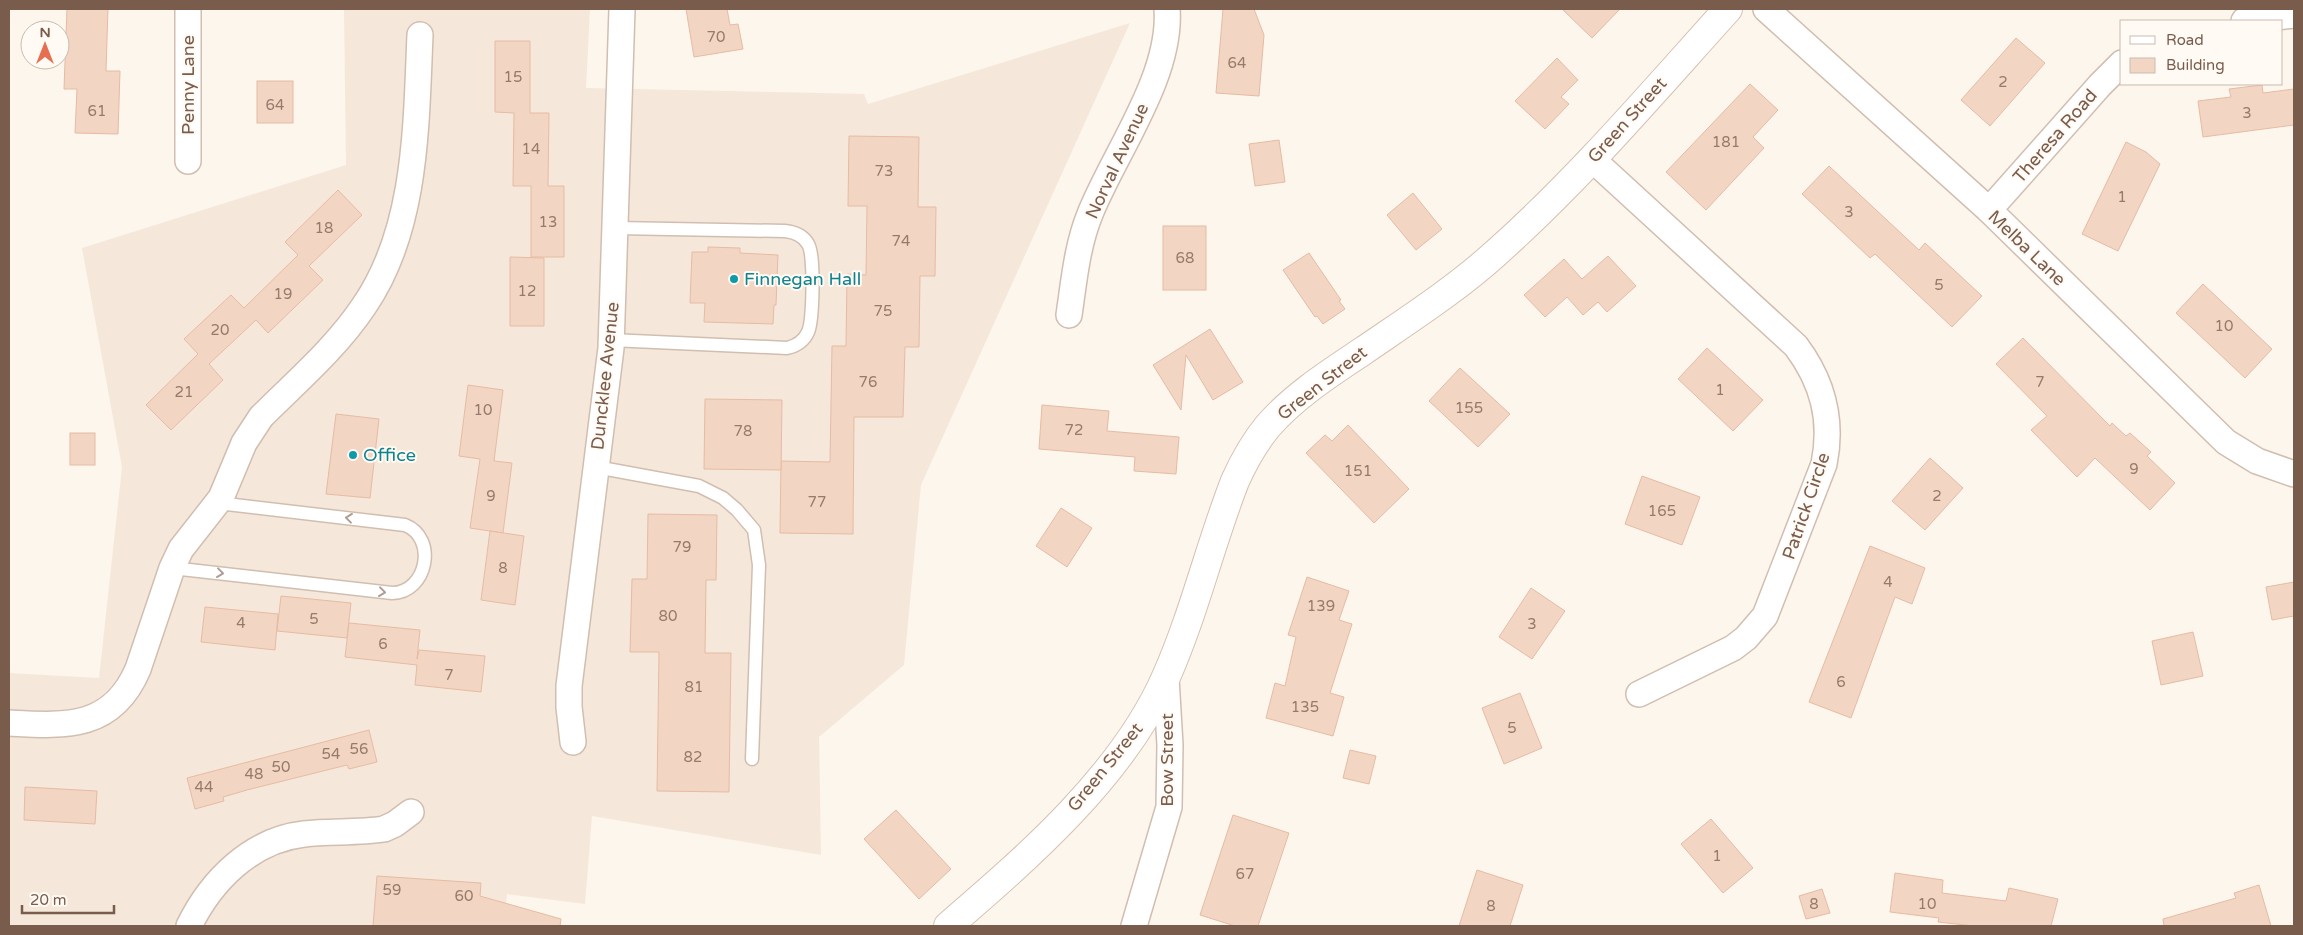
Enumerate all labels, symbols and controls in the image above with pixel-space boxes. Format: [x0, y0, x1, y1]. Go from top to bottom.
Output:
north arrow [20, 20, 70, 70]
legend [2120, 20, 2283, 85]
text: N [39, 24, 51, 41]
house number: 70 [707, 28, 725, 46]
text: Road [2166, 31, 2204, 49]
street label: Penny Lane [177, 35, 199, 135]
house number: 64 [1228, 54, 1246, 72]
text: Building [2166, 56, 2225, 74]
house number: 15 [504, 68, 522, 86]
street label: Green Street [1583, 73, 1671, 167]
house number: 2 [1998, 73, 2008, 91]
street label: Theresa Road [2008, 84, 2102, 188]
house number: 64 [266, 96, 284, 114]
street label: Norval Avenue [1081, 100, 1153, 222]
house number: 61 [88, 102, 106, 120]
house number: 3 [2242, 104, 2252, 122]
house number: 181 [1712, 133, 1740, 151]
house number: 14 [522, 140, 540, 158]
house number: 73 [875, 162, 893, 180]
house number: 1 [2117, 188, 2127, 206]
house number: 3 [1844, 203, 1854, 221]
street label: Melba Lane [1984, 205, 2070, 291]
house number: 13 [539, 213, 557, 231]
house number: 18 [315, 219, 333, 237]
house number: 74 [892, 232, 910, 250]
house number: 68 [1176, 249, 1194, 267]
place label: Finnegan Hall [744, 268, 861, 290]
marker: Finnegan Hall [728, 273, 740, 285]
house number: 5 [1934, 276, 1944, 294]
house number: 12 [518, 282, 536, 300]
house number: 19 [274, 285, 292, 303]
street label: Duncklee Avenue [586, 301, 624, 451]
house number: 75 [874, 302, 892, 320]
house number: 10 [2215, 317, 2233, 335]
house number: 20 [211, 321, 229, 339]
street label: Green Street [1273, 341, 1371, 425]
house number: 76 [859, 373, 877, 391]
house number: 7 [2035, 373, 2045, 391]
house number: 1 [1715, 381, 1725, 399]
house number: 21 [175, 383, 193, 401]
house number: 155 [1455, 399, 1483, 417]
house number: 10 [474, 401, 492, 419]
house number: 72 [1065, 421, 1083, 439]
house number: 78 [734, 422, 752, 440]
place label: Office [363, 444, 416, 466]
marker: Office [347, 449, 359, 461]
street label: Patrick Circle [1777, 450, 1835, 562]
house number: 9 [2129, 460, 2139, 478]
house number: 151 [1344, 462, 1372, 480]
house number: 9 [486, 487, 496, 505]
house number: 2 [1932, 487, 1942, 505]
house number: 77 [808, 493, 826, 511]
house number: 165 [1648, 502, 1676, 520]
one-way arrow [345, 513, 353, 524]
house number: 79 [673, 538, 691, 556]
house number: 8 [498, 559, 508, 577]
one-way arrow [217, 567, 225, 578]
house number: 4 [1883, 573, 1893, 591]
one-way arrow [378, 586, 386, 597]
house number: 139 [1307, 597, 1335, 615]
house number: 80 [659, 607, 677, 625]
house number: 5 [309, 610, 319, 628]
house number: 4 [236, 614, 246, 632]
house number: 3 [1527, 615, 1537, 633]
house number: 6 [378, 635, 388, 653]
house number: 7 [444, 666, 454, 684]
house number: 6 [1836, 673, 1846, 691]
house number: 81 [685, 678, 703, 696]
house number: 135 [1291, 698, 1319, 716]
street label: Bow Street [1156, 713, 1178, 807]
street label: Green Street [1063, 718, 1148, 816]
house number: 5 [1507, 719, 1517, 737]
house number: 56 [350, 740, 368, 758]
house number: 54 [322, 745, 340, 763]
house number: 82 [684, 748, 702, 766]
house number: 50 [272, 758, 290, 776]
house number: 48 [245, 765, 263, 783]
house number: 44 [195, 778, 213, 796]
house number: 1 [1712, 847, 1722, 865]
house number: 67 [1236, 865, 1254, 883]
house number: 59 [383, 881, 401, 899]
scale bar [22, 882, 115, 914]
house number: 60 [455, 887, 473, 905]
text: 20 m [30, 891, 67, 909]
house number: 8 [1809, 895, 1819, 913]
house number: 10 [1918, 895, 1936, 913]
house number: 8 [1486, 897, 1496, 915]

